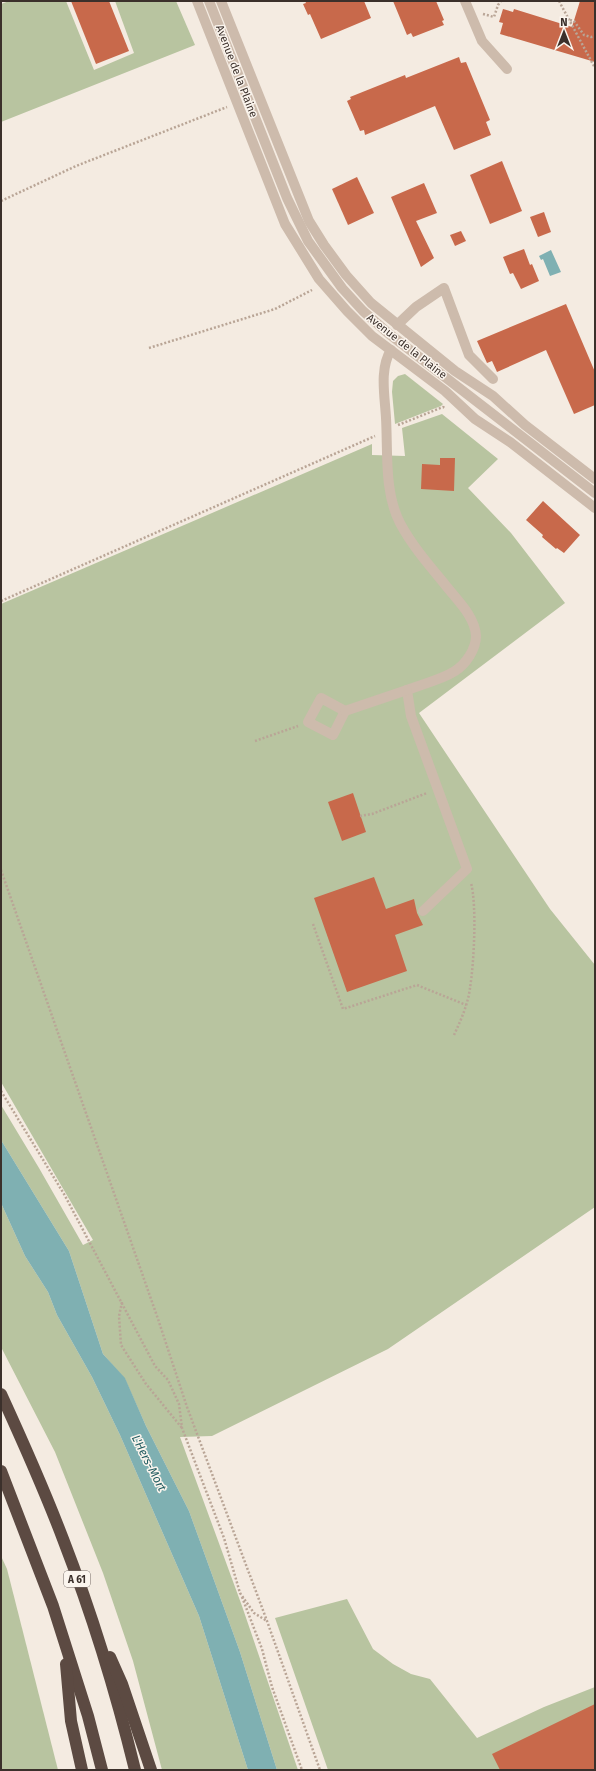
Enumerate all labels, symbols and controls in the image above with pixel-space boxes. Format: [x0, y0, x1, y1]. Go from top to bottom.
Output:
north arrow [544, 12, 584, 52]
text: N [560, 16, 568, 29]
street label: Avenue de la Plaine [213, 23, 260, 119]
street label: Avenue de la Plaine [364, 311, 449, 382]
water label: L'Hers-Mort [129, 1433, 169, 1494]
road number: A 61 [64, 1571, 90, 1587]

